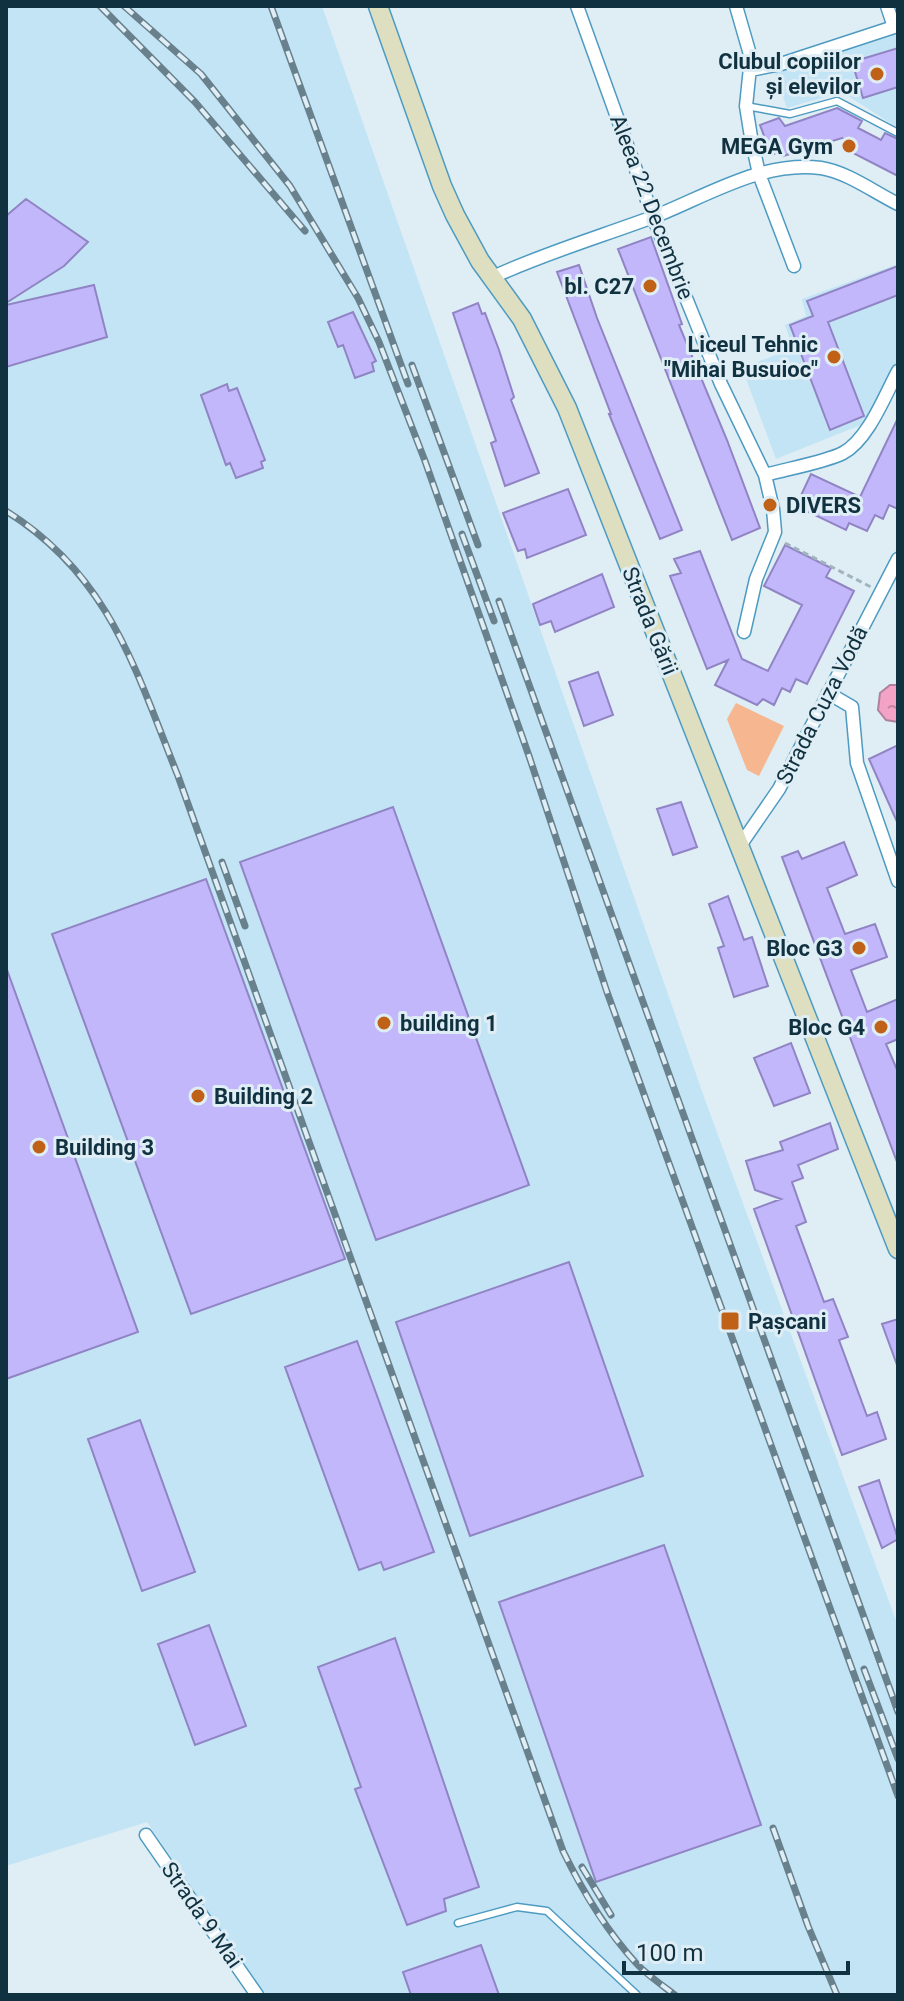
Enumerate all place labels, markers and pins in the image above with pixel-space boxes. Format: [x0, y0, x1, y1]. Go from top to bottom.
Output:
place label: Clubul copiilor și elevilor [718, 49, 861, 100]
marker: Clubul copiilor și elevilor [868, 65, 886, 83]
place label: MEGA Gym [721, 134, 833, 159]
marker: MEGA Gym [840, 137, 858, 155]
place label: bl. C27 [564, 274, 634, 299]
marker: bl. C27 [641, 277, 659, 295]
place label: Liceul Tehnic "Mihai Busuioc" [664, 332, 818, 382]
marker: Liceul Tehnic "Mihai Busuioc" [825, 348, 843, 366]
place label: DIVERS [786, 493, 861, 518]
marker: DIVERS [761, 496, 779, 514]
place label: Bloc G3 [766, 936, 843, 961]
marker: Bloc G3 [850, 939, 868, 957]
place label: building 1 [400, 1011, 498, 1036]
marker: building 1 [375, 1014, 393, 1032]
place label: Bloc G4 [788, 1015, 865, 1040]
marker: Bloc G4 [872, 1018, 890, 1036]
place label: Building 2 [214, 1084, 313, 1109]
marker: Building 2 [189, 1087, 207, 1105]
place label: Building 3 [55, 1135, 154, 1160]
marker: Building 3 [30, 1138, 48, 1156]
place label: Pașcani [748, 1309, 827, 1335]
marker: Pașcani [719, 1310, 741, 1332]

